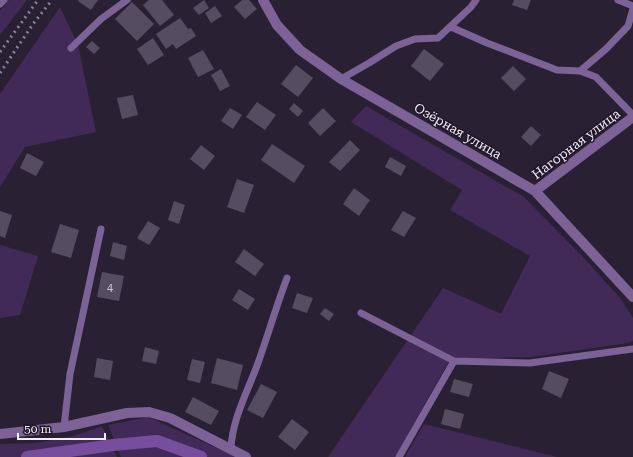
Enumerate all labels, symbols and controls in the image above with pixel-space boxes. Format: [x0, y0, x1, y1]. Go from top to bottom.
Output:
street label: Озёрная улица [412, 100, 504, 162]
street label: Нагорная улица [529, 106, 623, 182]
house number: 4 [107, 281, 114, 294]
scale bar [18, 415, 105, 441]
text: 50 m [24, 422, 51, 436]

